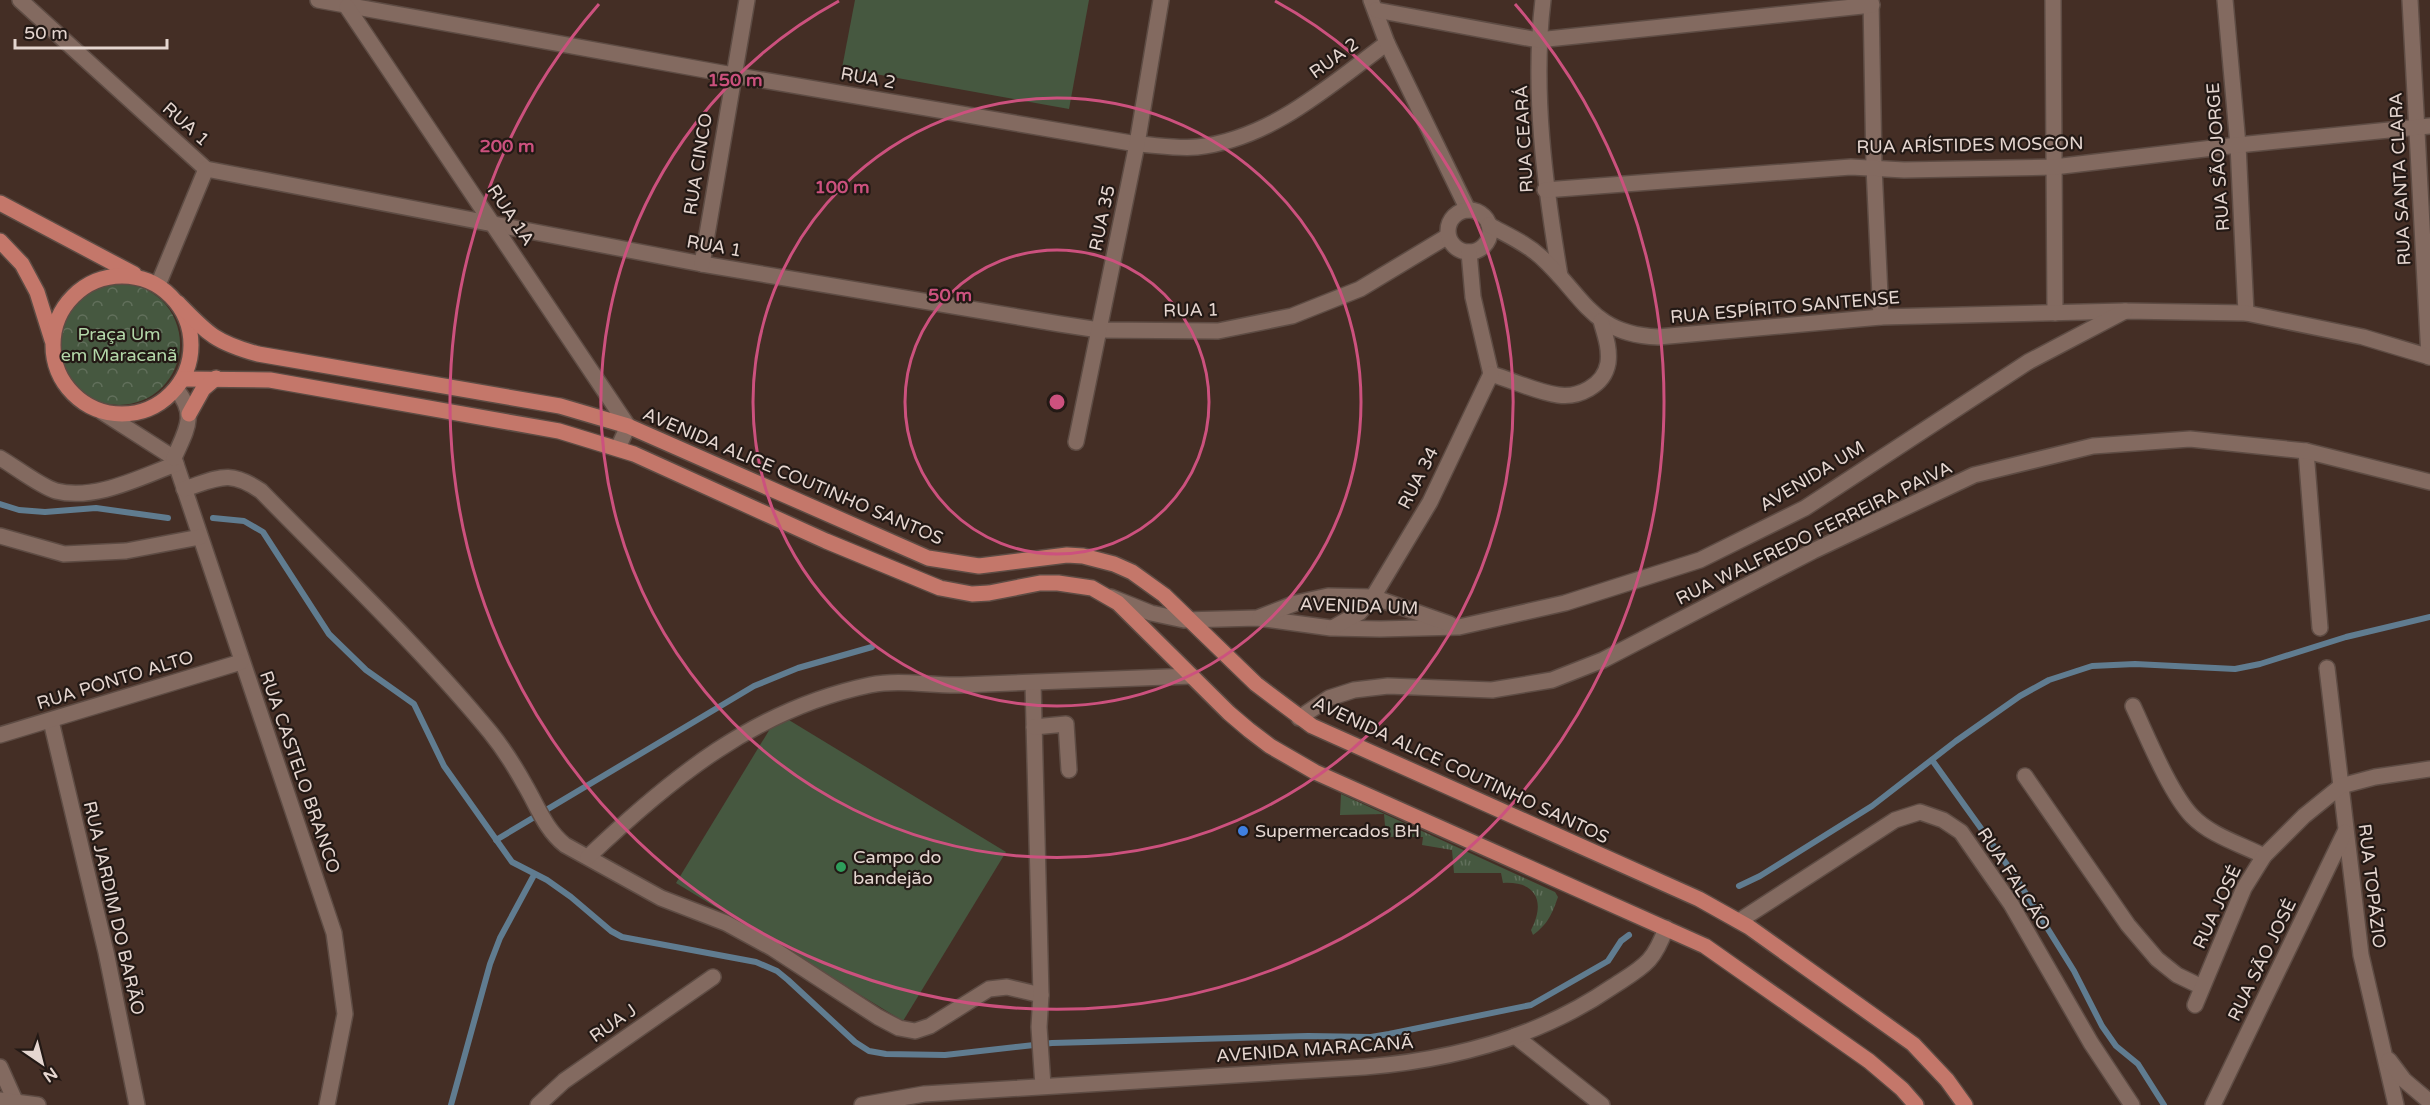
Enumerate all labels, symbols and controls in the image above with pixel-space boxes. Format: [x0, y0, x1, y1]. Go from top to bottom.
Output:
scale bar [15, 12, 166, 50]
text: 50 m [24, 22, 68, 44]
street label: RUA 2 [1305, 33, 1363, 83]
street label: RUA 2 [839, 62, 897, 94]
text: 150 m [707, 69, 763, 91]
street label: RUA SÃO JORGE [2202, 82, 2234, 232]
street label: RUA CEARÁ [1510, 85, 1538, 193]
street label: RUA SANTA CLARA [2384, 92, 2416, 266]
street label: RUA 1 [158, 97, 214, 151]
street label: RUA CINCO [679, 111, 717, 217]
street label: RUA ARÍSTIDES MOSCON [1856, 132, 2084, 158]
text: 200 m [479, 135, 535, 157]
text: 100 m [814, 176, 870, 198]
street label: RUA 1A [483, 180, 539, 250]
street label: RUA 35 [1084, 183, 1120, 253]
street label: RUA 1 [685, 230, 743, 262]
text: 50 m [928, 284, 972, 306]
street label: RUA ESPÍRITO SANTENSE [1669, 286, 1901, 328]
street label: RUA 1 [1163, 299, 1219, 321]
park label: Praça Um em Maracanã [61, 323, 177, 366]
centre of rings [1047, 392, 1067, 412]
street label: AVENIDA ALICE COUTINHO SANTOS [639, 403, 947, 549]
street label: AVENIDA UM [1756, 436, 1868, 516]
street label: RUA 34 [1393, 443, 1443, 513]
street label: RUA WALFREDO FERREIRA PAIVA [1672, 456, 1956, 610]
street label: AVENIDA UM [1299, 593, 1419, 619]
street label: RUA PONTO ALTO [34, 646, 196, 714]
street label: RUA CASTELO BRANCO [255, 668, 345, 876]
street label: AVENIDA ALICE COUTINHO SANTOS [1309, 692, 1613, 848]
street label: RUA JARDIM DO BARÃO [79, 799, 149, 1017]
place label: Supermercados BH [1255, 820, 1420, 842]
street label: RUA TOPÁZIO [2353, 822, 2391, 950]
street label: RUA FALCÃO [1973, 823, 2055, 935]
marker: Supermercados BH [1236, 824, 1250, 838]
place label: Campo do bandejão [853, 846, 941, 889]
marker: Campo do bandejão [834, 860, 848, 874]
street label: RUA JOSÉ [2188, 862, 2246, 952]
street label: RUA SÃO JOSÉ [2223, 895, 2301, 1025]
street label: RUA J [585, 999, 641, 1047]
street label: AVENIDA MARACANÃ [1215, 1031, 1415, 1067]
north arrow [12, 1033, 72, 1093]
text: N [39, 1063, 61, 1086]

